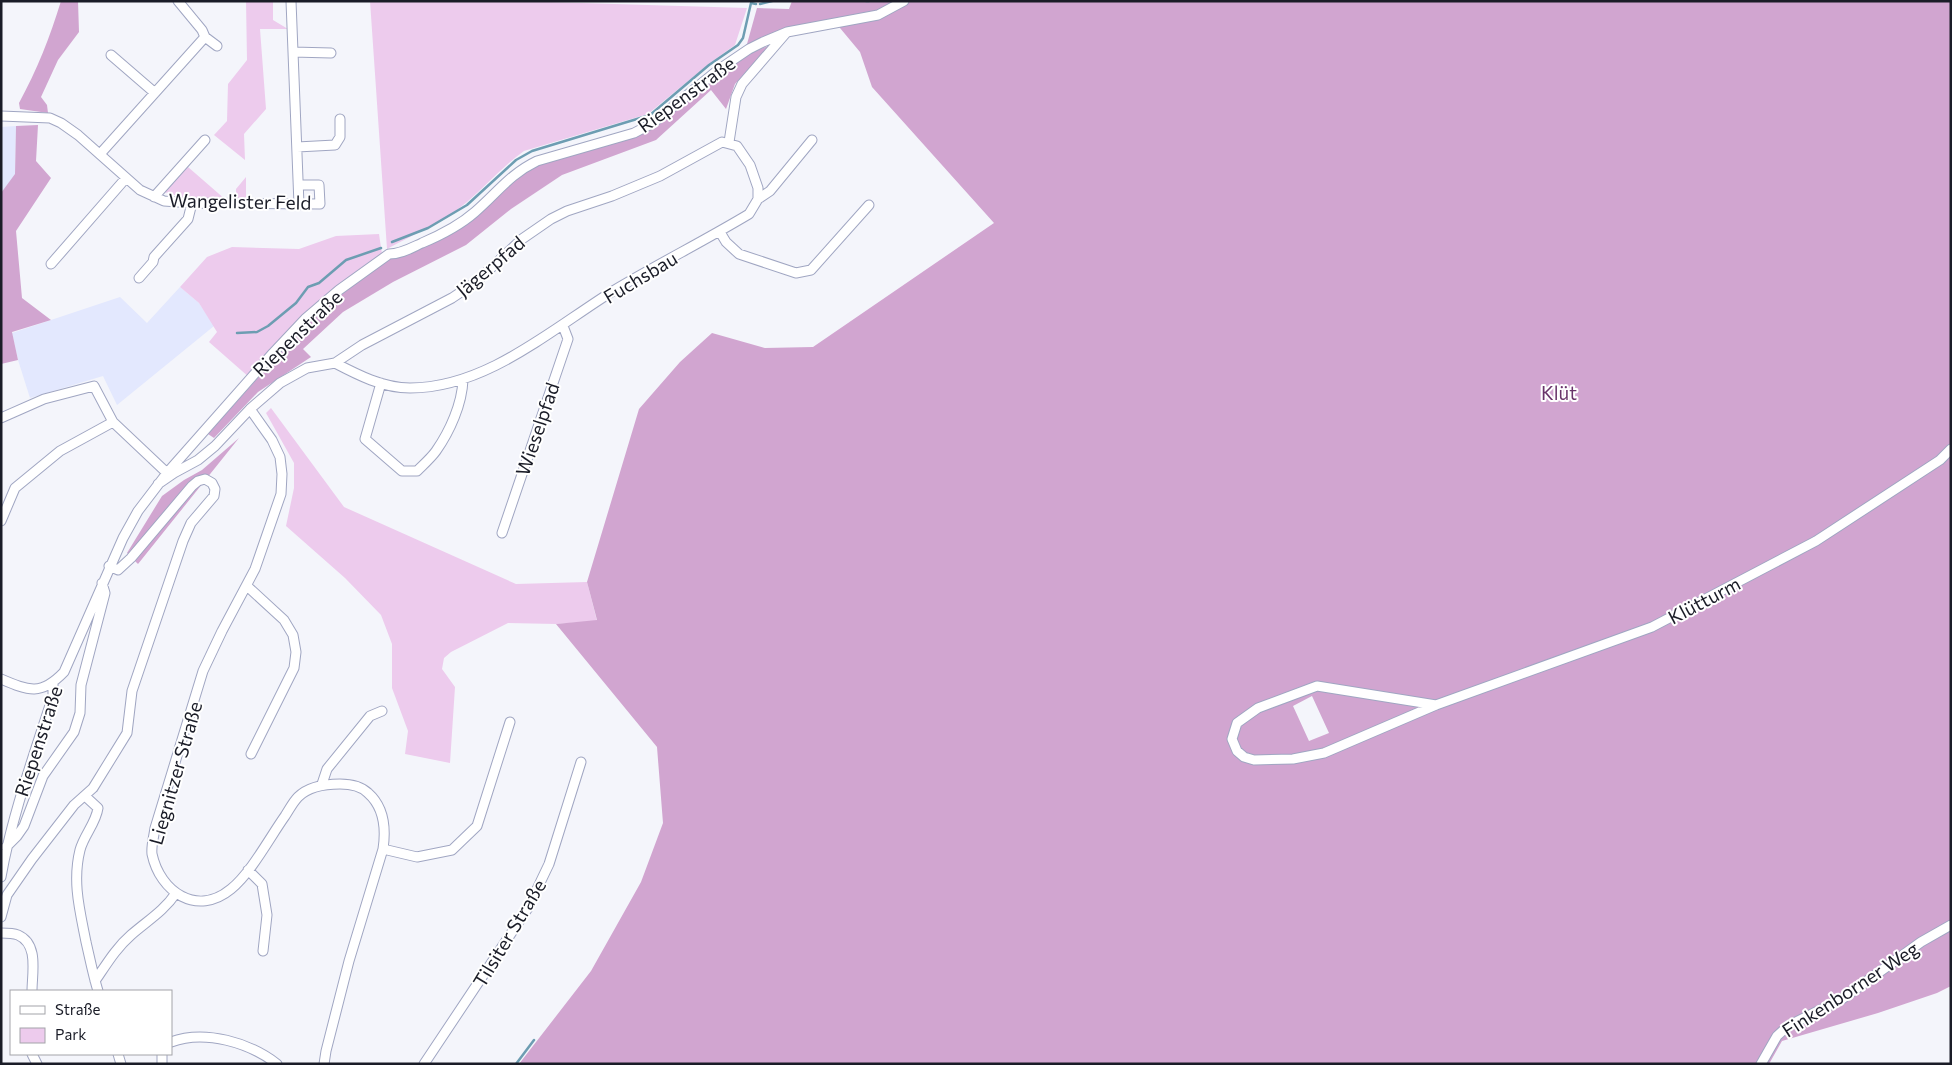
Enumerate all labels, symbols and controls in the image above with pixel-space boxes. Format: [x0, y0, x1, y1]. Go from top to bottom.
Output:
street label: Riepenstraße [633, 51, 739, 137]
street label: Wangelister Feld [168, 188, 312, 214]
street label: Jägerpfad [451, 231, 529, 301]
street label: Fuchsbau [599, 246, 681, 308]
street label: Riepenstraße [248, 285, 346, 381]
street label: Wieselpfad [510, 379, 564, 479]
park label: Klüt [1541, 381, 1577, 404]
street label: Klütturm [1664, 571, 1744, 629]
street label: Riepenstraße [9, 683, 67, 799]
street label: Liegnitzer Straße [144, 699, 206, 847]
street label: Tilsiter Straße [468, 875, 550, 991]
street label: Finkenborner Weg [1777, 936, 1923, 1042]
legend [10, 990, 172, 1055]
text: Straße [55, 1000, 101, 1018]
text: Park [55, 1025, 86, 1043]

